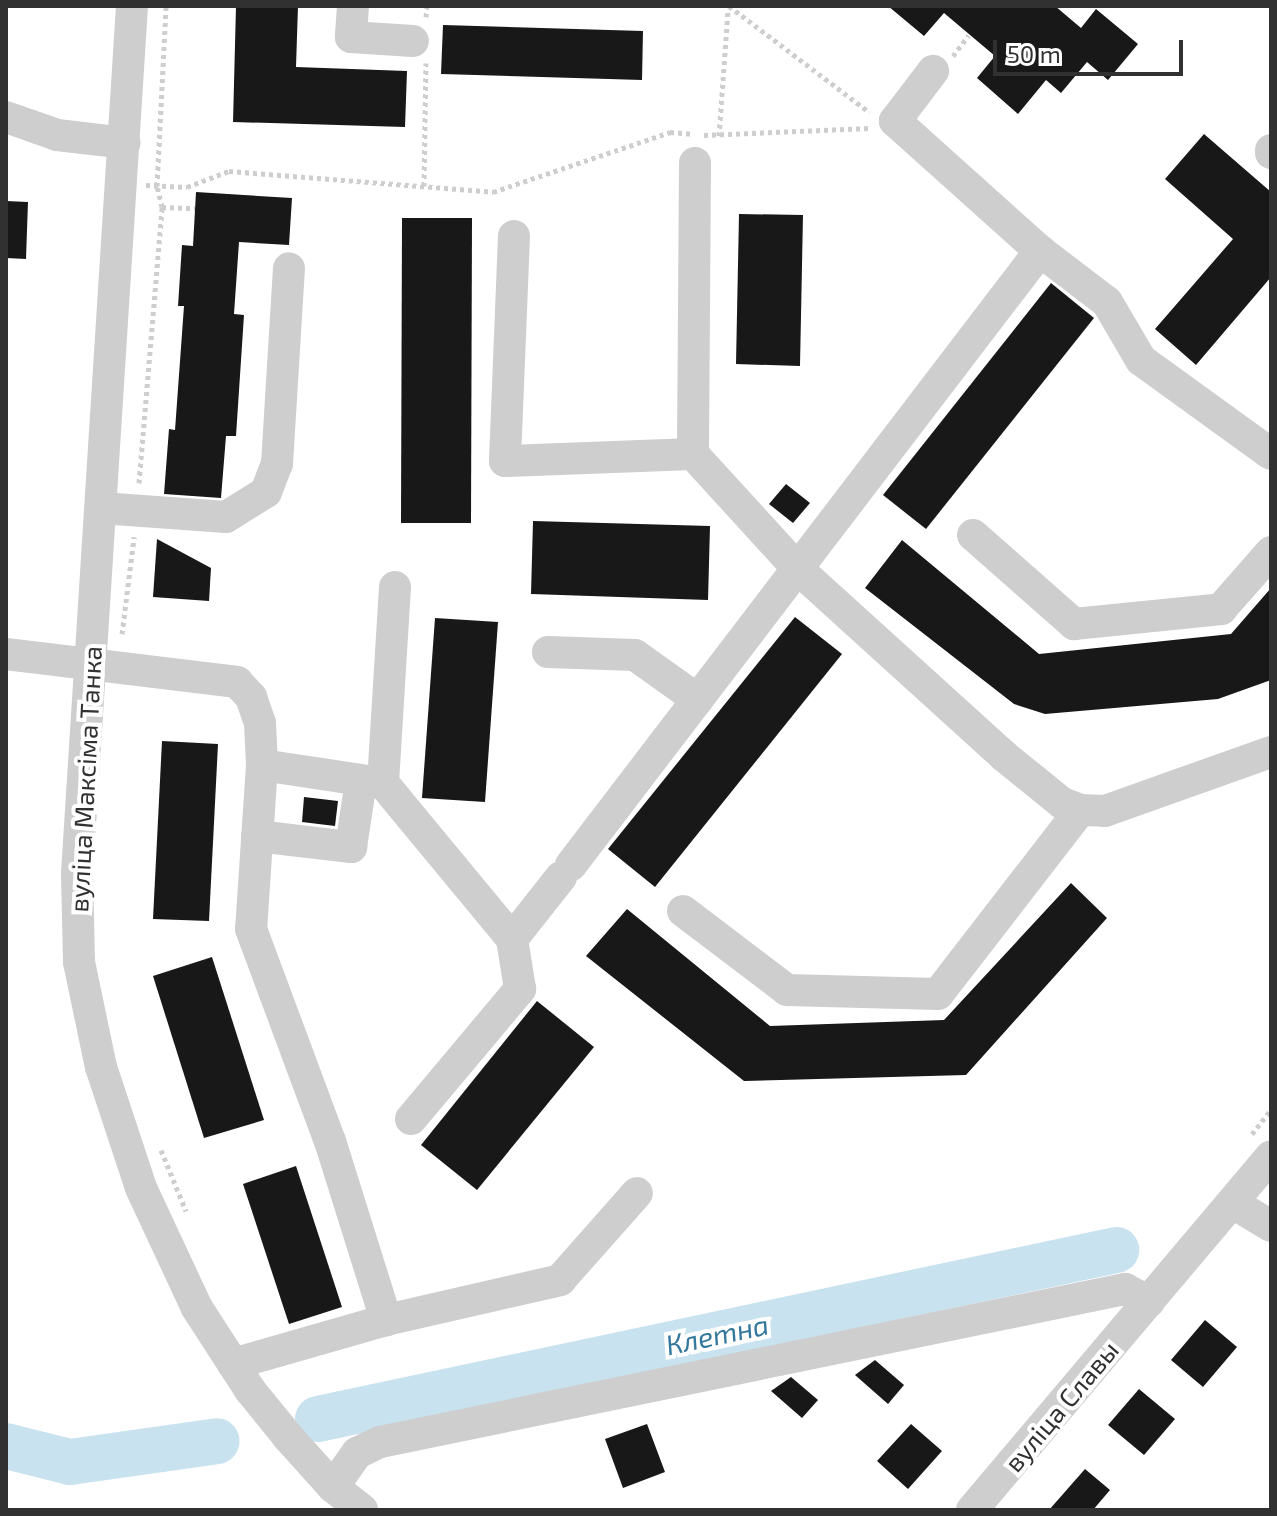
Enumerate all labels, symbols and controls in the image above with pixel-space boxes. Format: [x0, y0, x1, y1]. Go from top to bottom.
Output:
scale bar [997, 24, 1187, 74]
text: 50 m [1007, 39, 1061, 68]
street label: вуліца Максіма Танка [62, 645, 108, 913]
water label: Клетна [662, 1307, 772, 1361]
street label: вуліца Славы [997, 1334, 1125, 1478]

